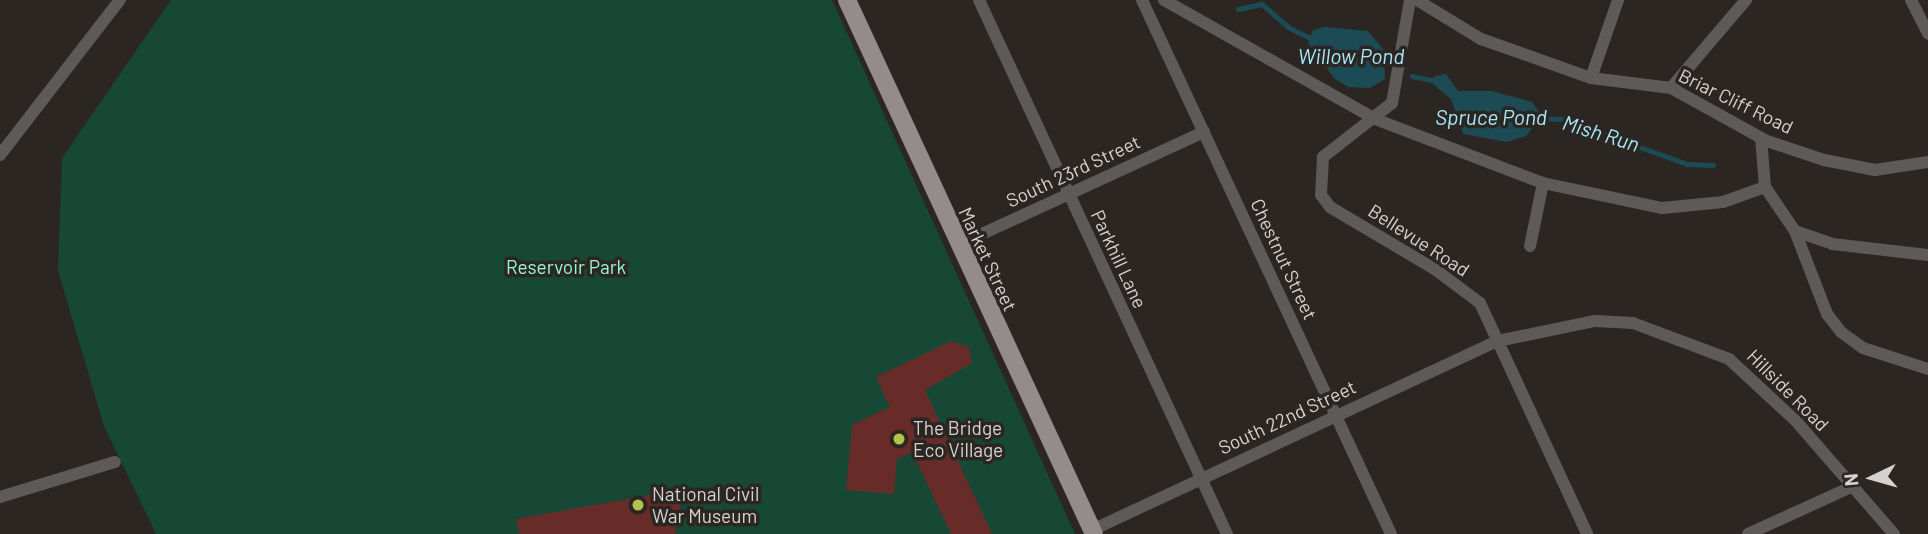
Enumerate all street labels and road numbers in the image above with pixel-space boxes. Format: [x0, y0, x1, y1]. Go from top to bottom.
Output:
street label: Briar Cliff Road [1675, 64, 1797, 138]
street label: South 23rd Street [1002, 130, 1144, 212]
street label: Chestnut Street [1246, 195, 1322, 323]
street label: Bellevue Road [1364, 199, 1474, 281]
street label: Market Street [954, 203, 1022, 315]
street label: Parkhill Lane [1086, 206, 1152, 312]
street label: Hillside Road [1742, 344, 1834, 436]
street label: South 22nd Street [1215, 375, 1359, 459]

